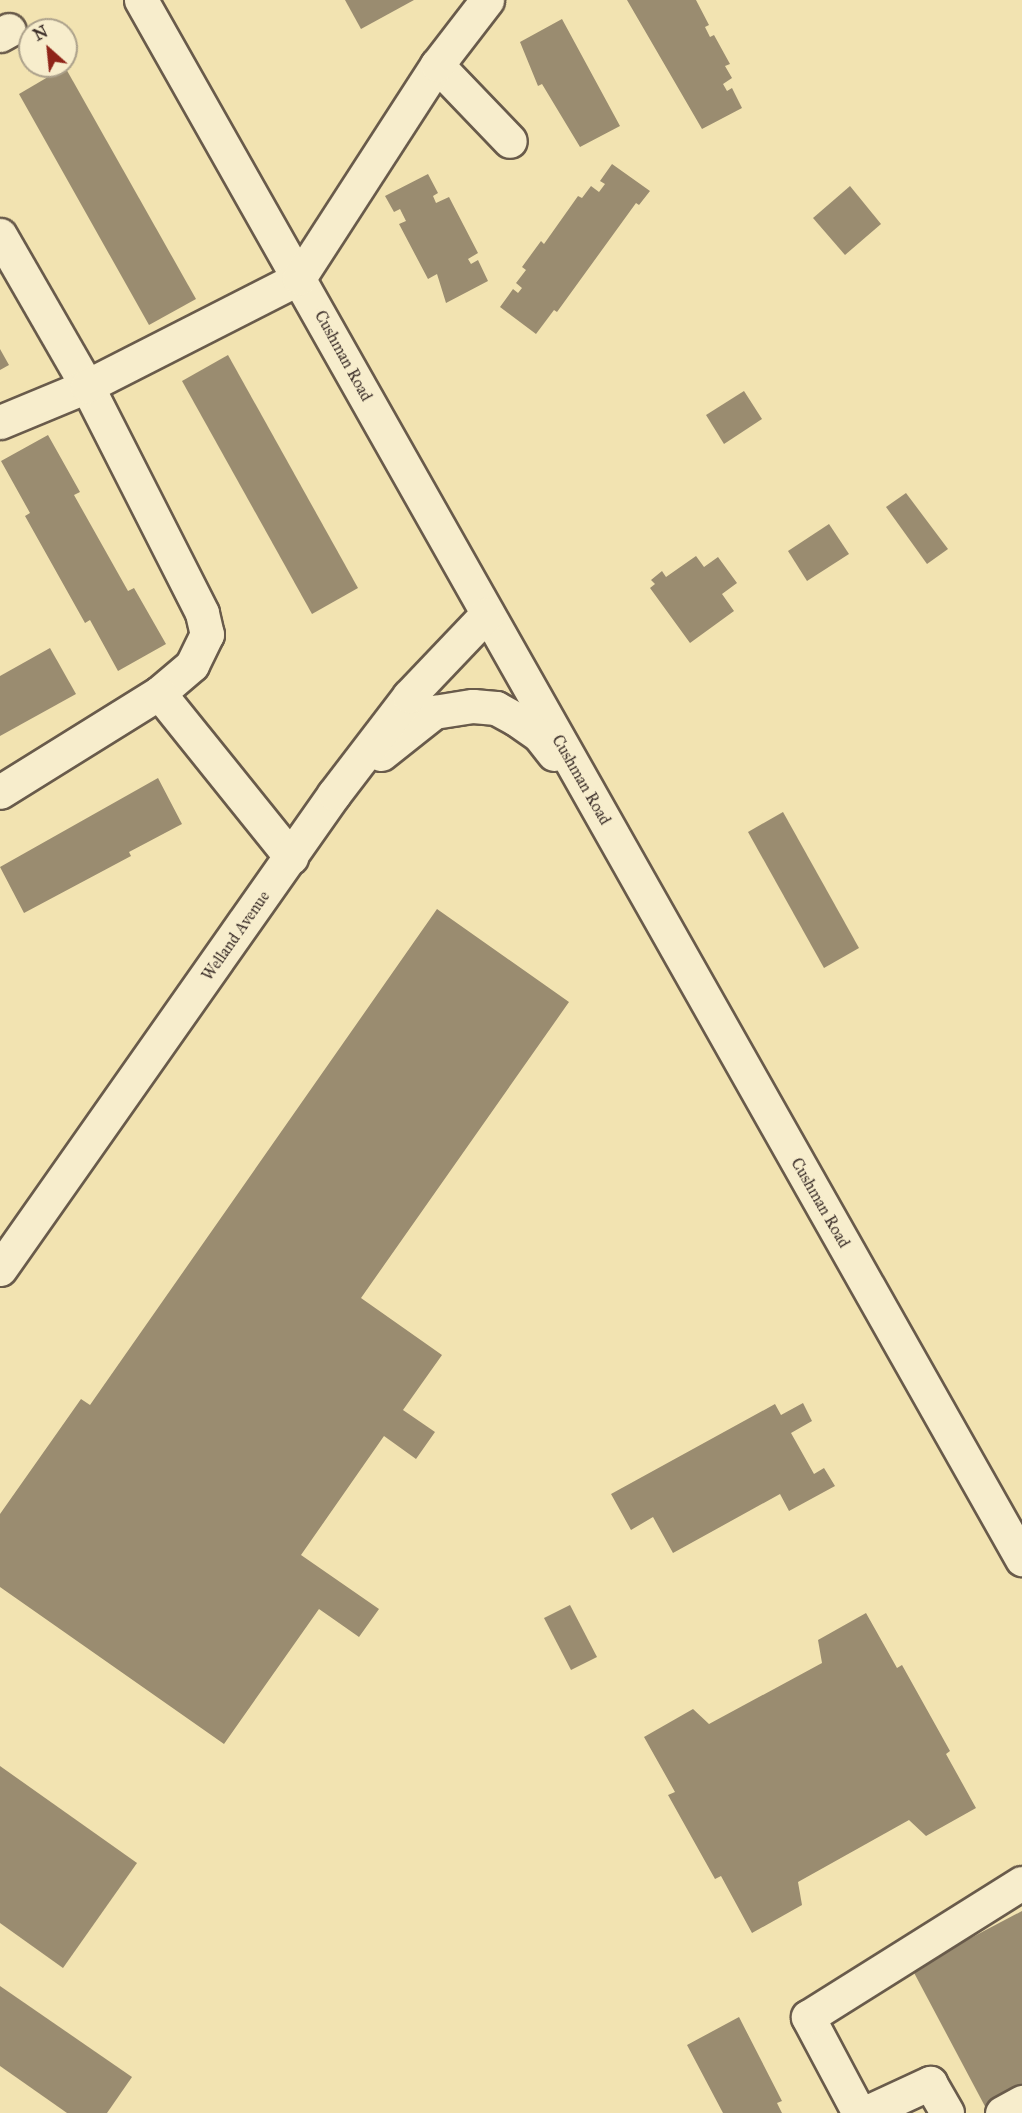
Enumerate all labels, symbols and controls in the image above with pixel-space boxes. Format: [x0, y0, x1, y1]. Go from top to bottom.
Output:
north arrow [18, 18, 78, 78]
text: N [30, 22, 51, 45]
street label: Cushman Road [310, 307, 376, 405]
street label: Cushman Road [548, 732, 614, 828]
street label: Welland Avenue [198, 888, 274, 984]
street label: Cushman Road [787, 1155, 853, 1251]

